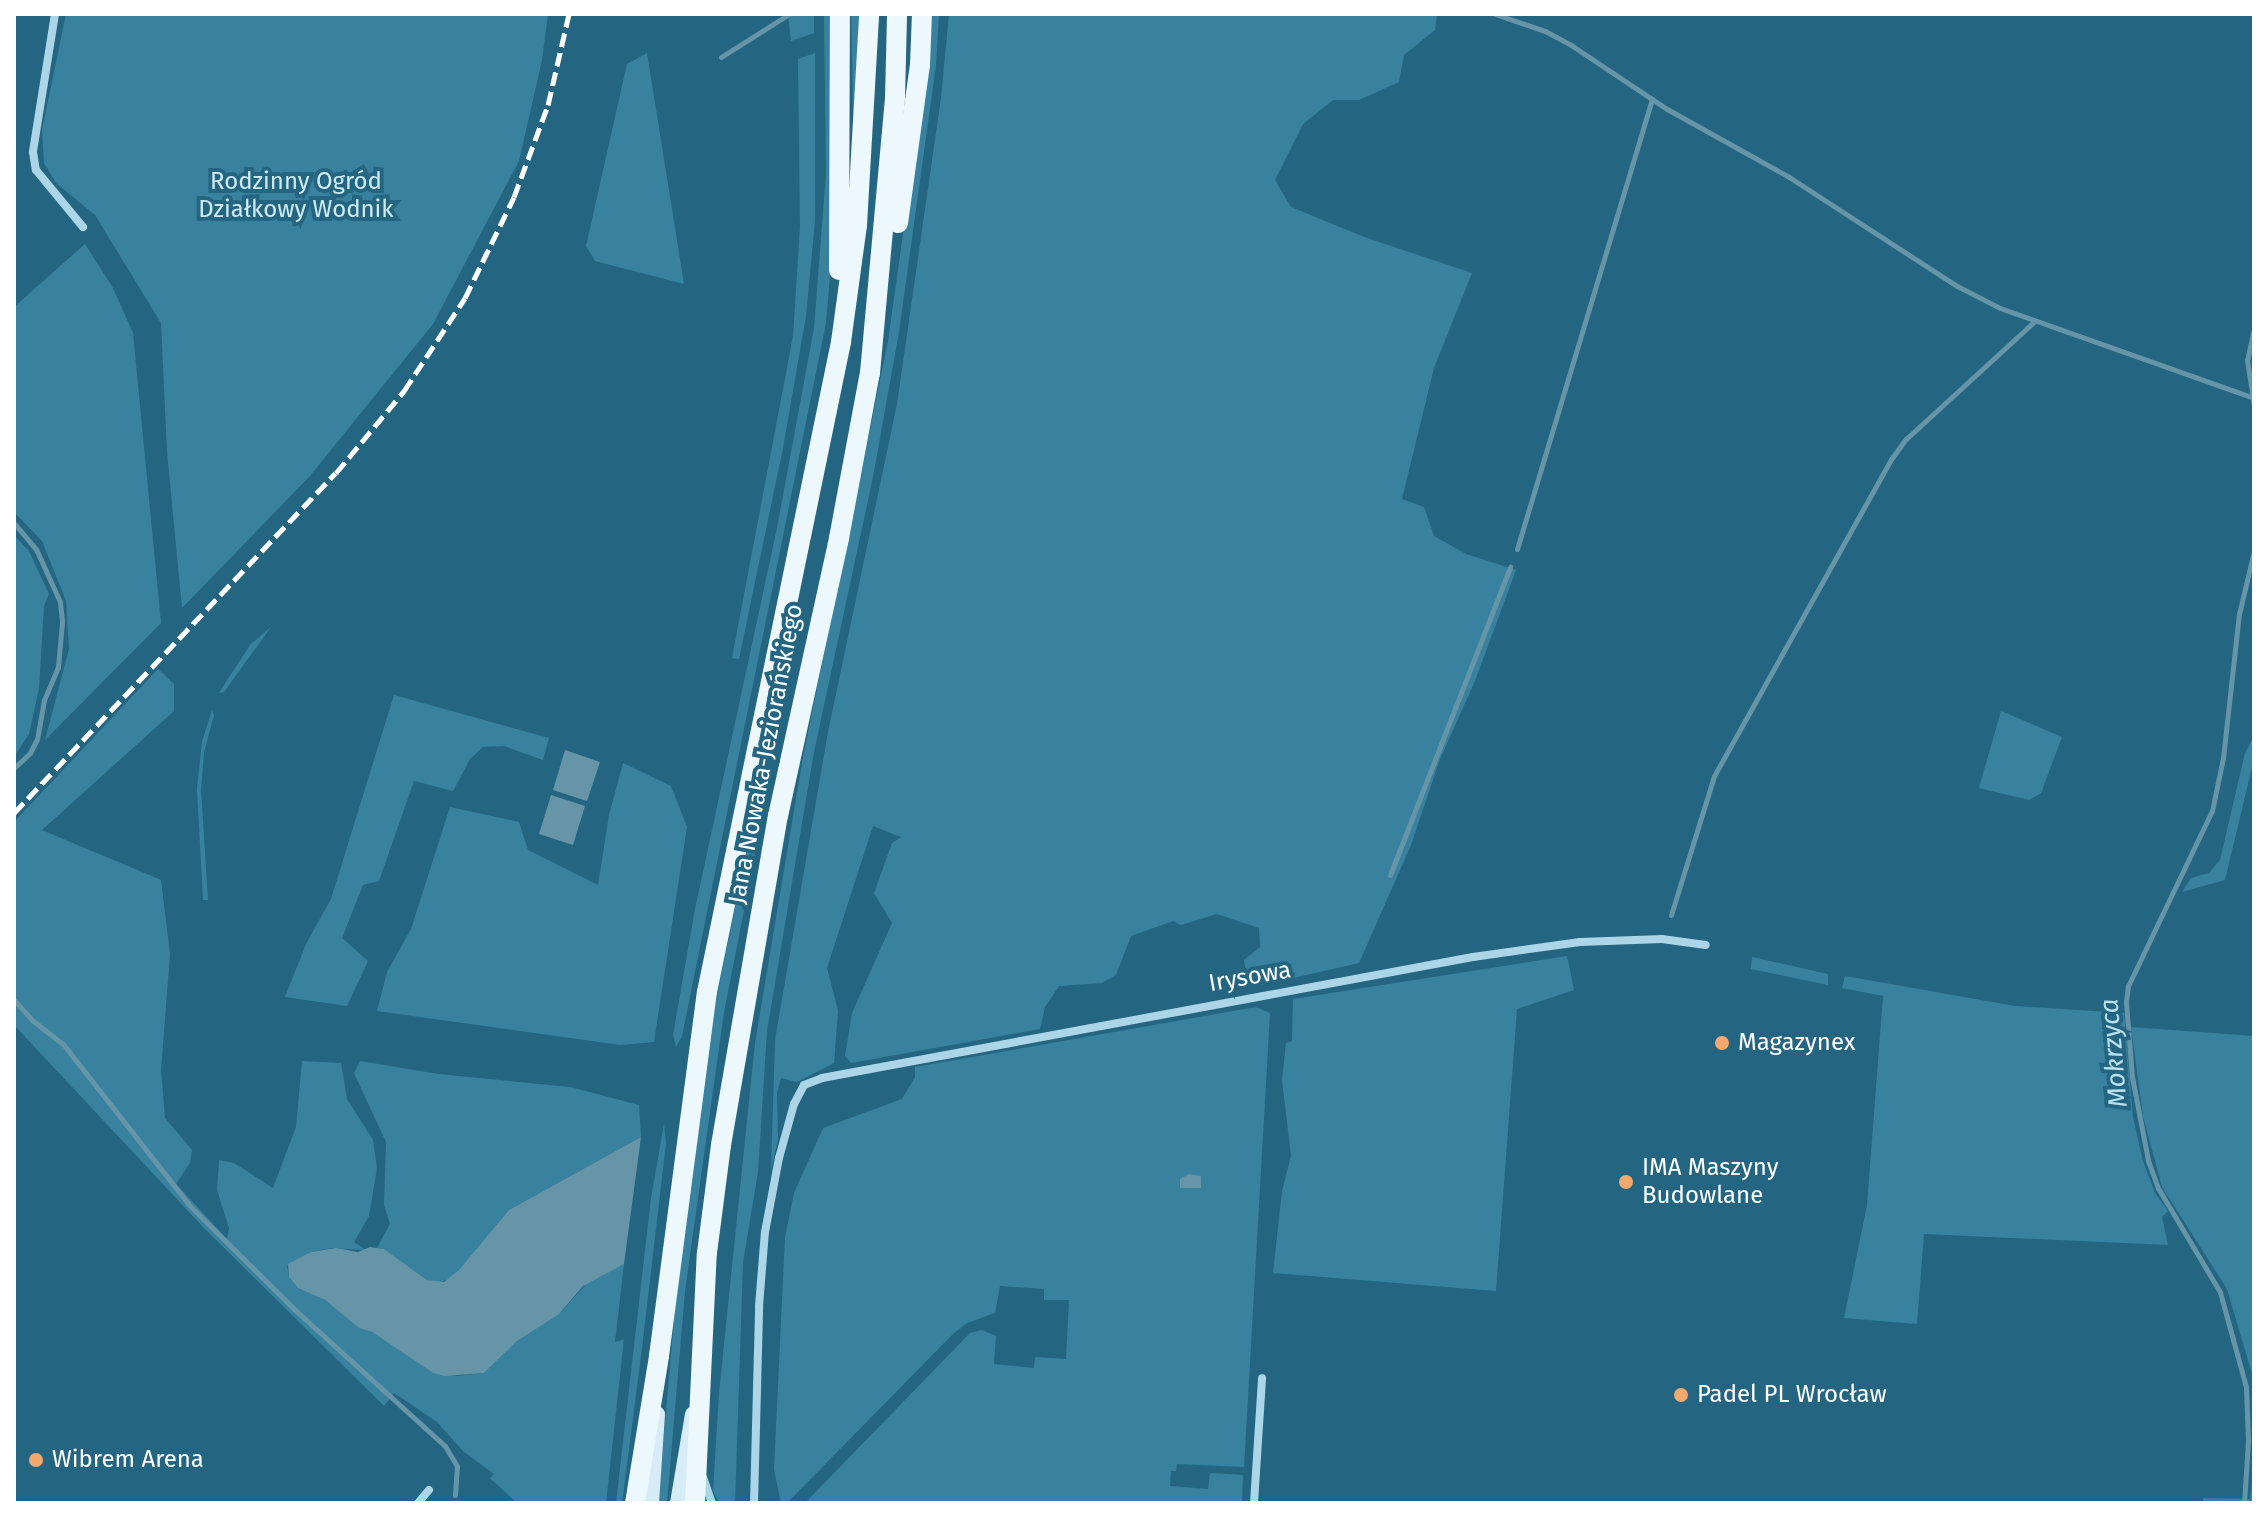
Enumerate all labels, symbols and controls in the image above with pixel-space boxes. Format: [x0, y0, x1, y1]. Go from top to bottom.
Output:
park label: Rodzinny Ogród Działkowy Wodnik [198, 168, 394, 224]
street label: Jana Nowaka-Jeziorańskiego [723, 602, 809, 906]
street label: Irysowa [1207, 956, 1293, 998]
water label: Mokrzyca [2094, 997, 2134, 1109]
place label: Magazynex [1738, 1029, 1855, 1057]
marker: Magazynex [1713, 1034, 1731, 1052]
place label: IMA Maszyny Budowlane [1642, 1154, 1779, 1210]
marker: IMA Maszyny Budowlane [1617, 1173, 1635, 1191]
place label: Padel PL Wrocław [1697, 1381, 1887, 1409]
marker: Padel PL Wrocław [1672, 1386, 1690, 1404]
place label: Wibrem Arena [52, 1446, 204, 1474]
marker: Wibrem Arena [27, 1451, 45, 1469]

